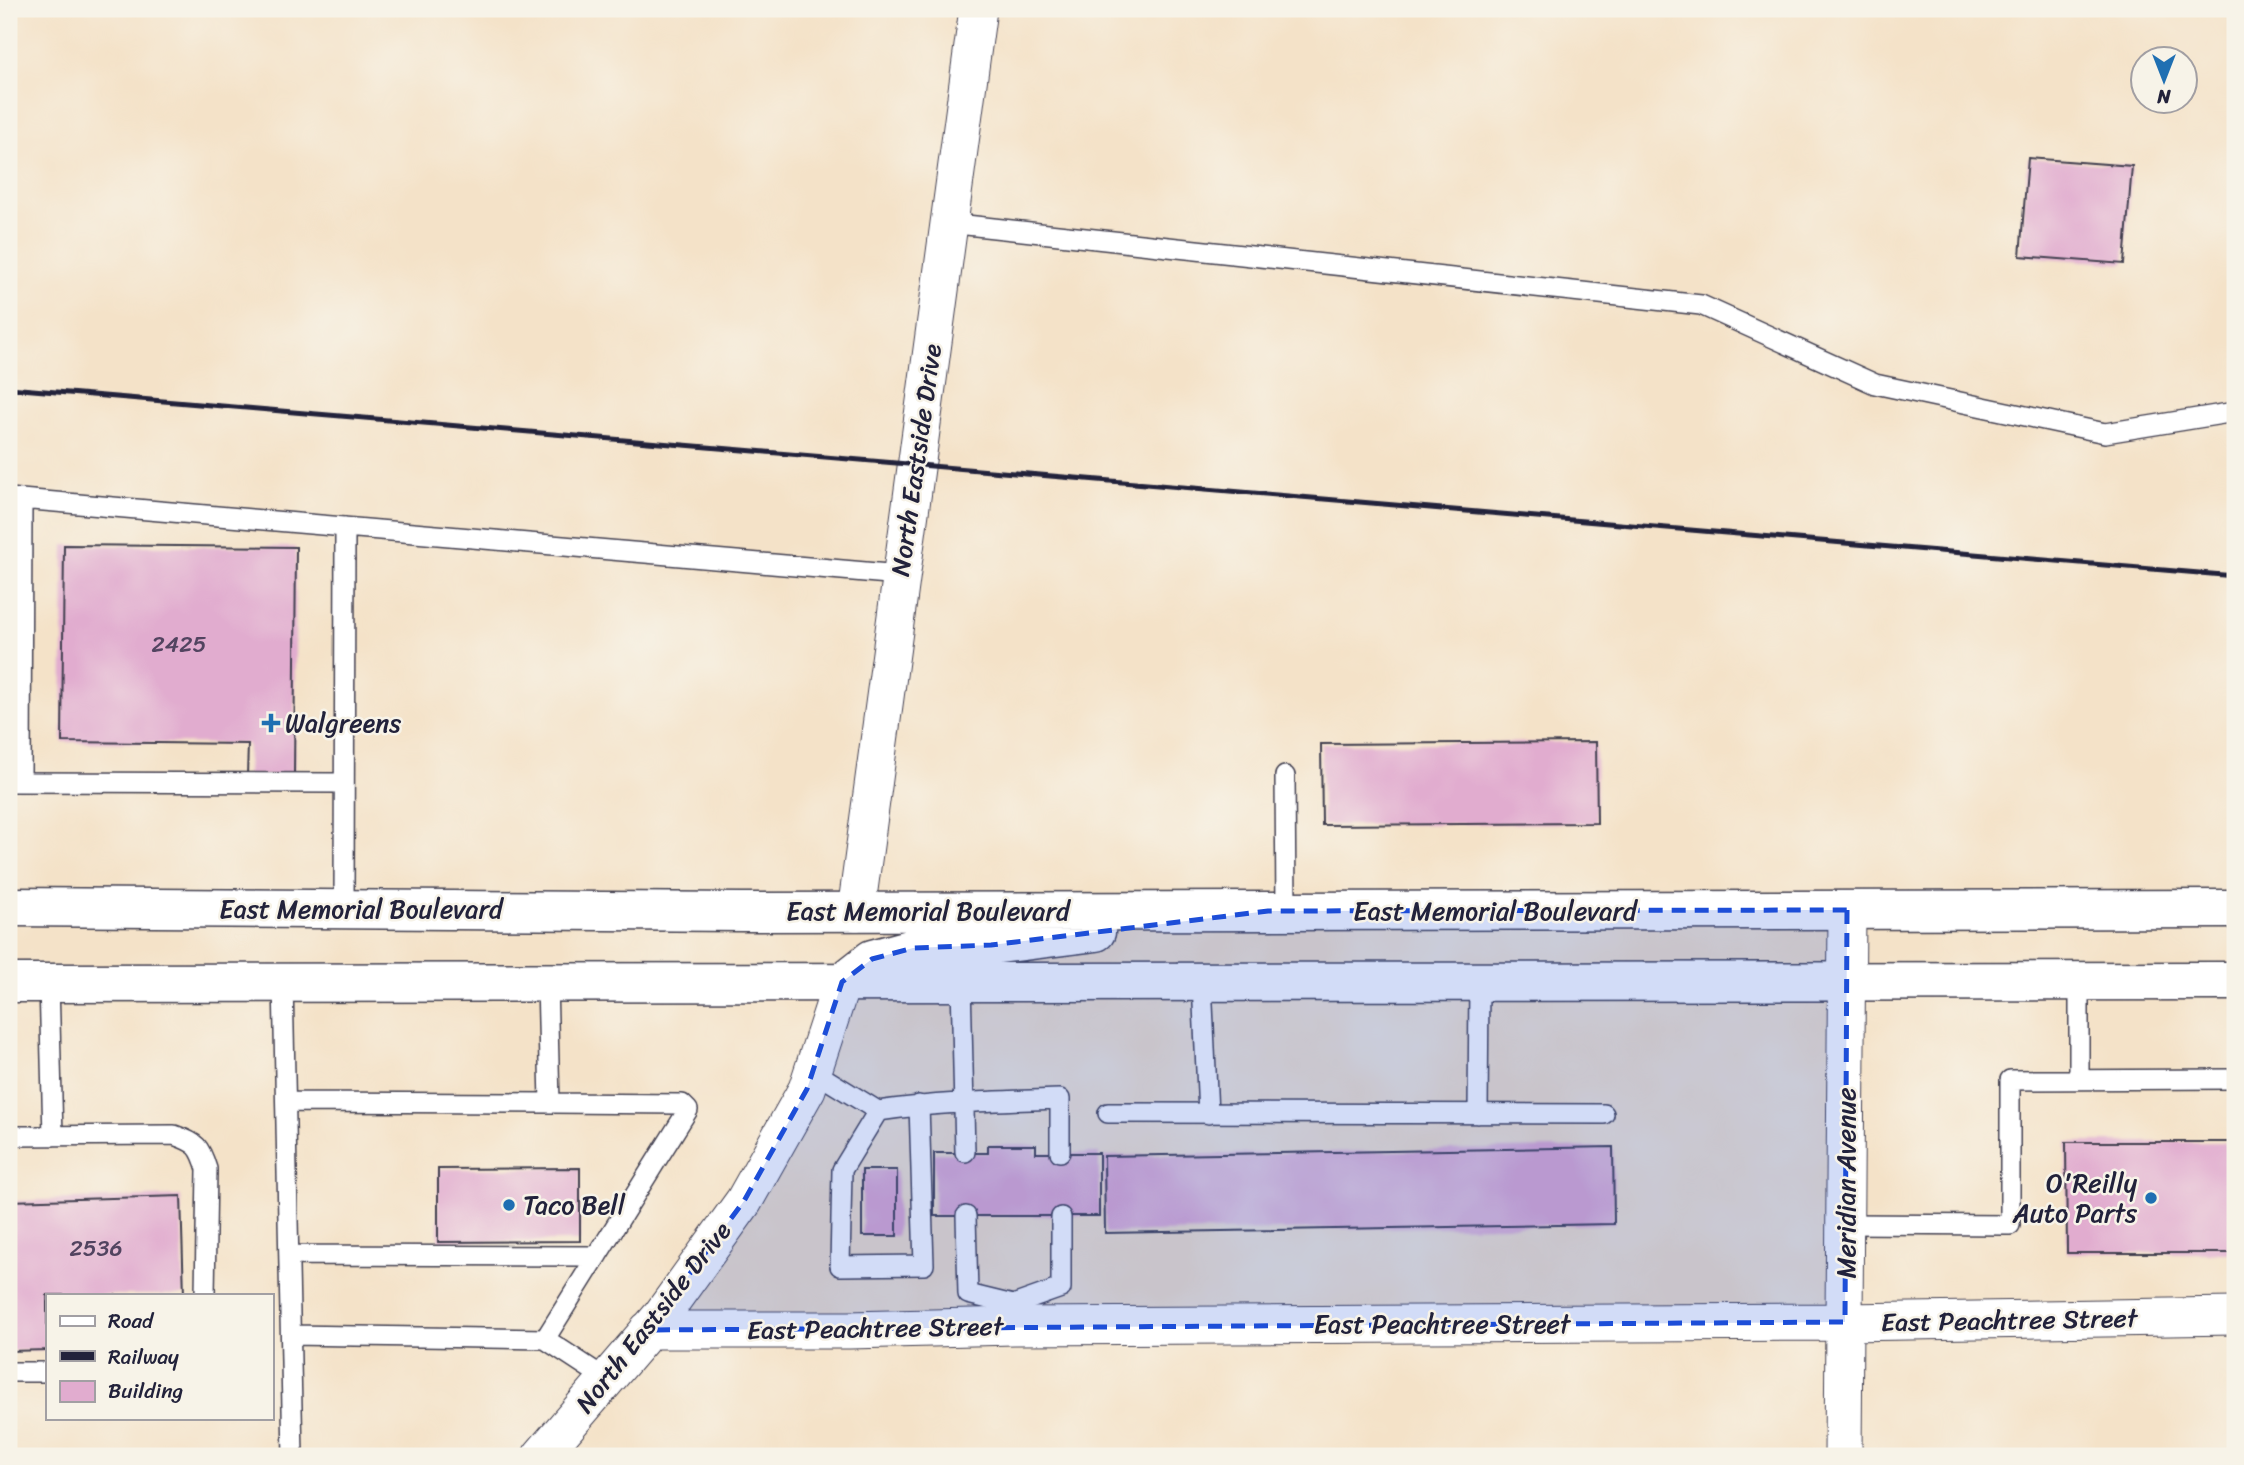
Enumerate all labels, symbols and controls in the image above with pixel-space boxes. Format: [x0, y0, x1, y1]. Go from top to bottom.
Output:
north arrow [2128, 46, 2198, 116]
text: N [2157, 80, 2172, 113]
street label: North Eastside Drive [877, 340, 955, 579]
house number: 2425 [152, 624, 206, 665]
place label: Walgreens [285, 700, 401, 746]
marker: Walgreens [263, 715, 279, 731]
street label: East Memorial Boulevard [219, 886, 505, 932]
street label: East Memorial Boulevard [786, 888, 1072, 934]
street label: East Memorial Boulevard [1353, 888, 1639, 934]
street label: Meridian Avenue [1823, 1087, 1869, 1279]
place label: O'Reilly Auto Parts [2012, 1160, 2138, 1236]
place label: Taco Bell [523, 1182, 626, 1228]
marker: O'Reilly Auto Parts [2143, 1190, 2159, 1206]
marker: Taco Bell [501, 1197, 517, 1213]
street label: North Eastside Drive [563, 1210, 743, 1423]
house number: 2536 [69, 1228, 123, 1269]
legend [46, 1294, 273, 1420]
street label: East Peachtree Street [1880, 1295, 2139, 1345]
street label: East Peachtree Street [1314, 1301, 1572, 1347]
text: Road [108, 1302, 155, 1340]
street label: East Peachtree Street [746, 1303, 1005, 1353]
text: Railway [108, 1338, 179, 1376]
text: Building [108, 1372, 184, 1410]

